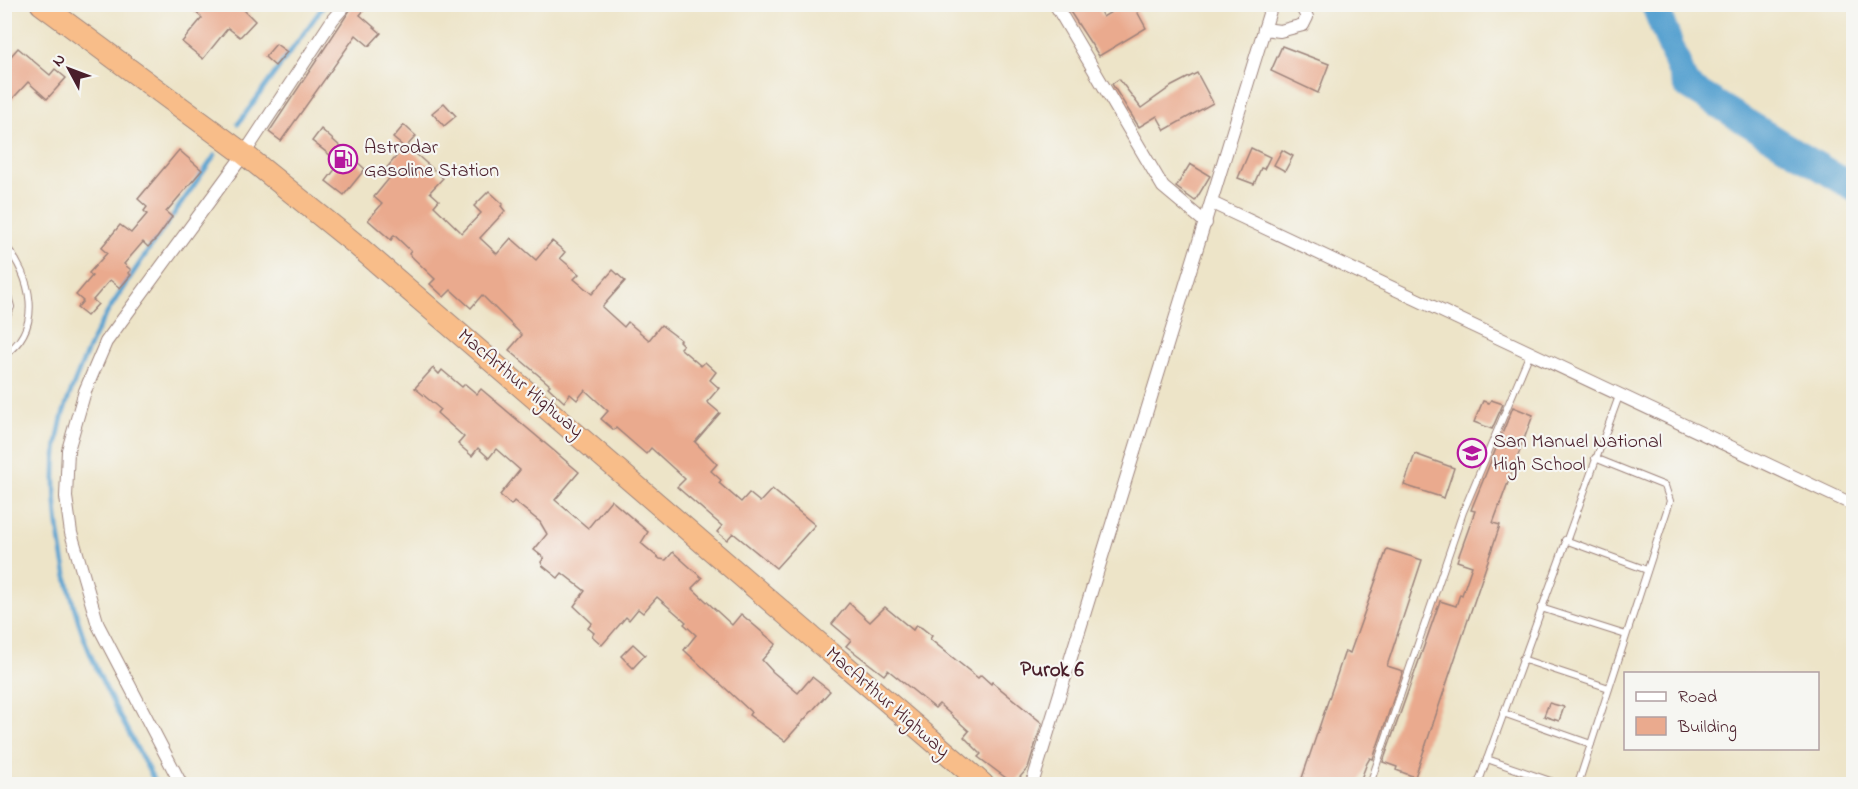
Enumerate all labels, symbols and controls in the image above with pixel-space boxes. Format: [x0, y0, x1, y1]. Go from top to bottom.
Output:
north arrow [39, 39, 99, 99]
text: N [47, 48, 72, 72]
place label: Astrodar Gasoline Station [364, 134, 499, 186]
fuel station icon: Astrodar Gasoline Station [327, 143, 359, 175]
street label: MacArthur Highway [450, 322, 589, 446]
place label: San Manuel National High School [1493, 428, 1662, 481]
school or university icon: San Manuel National High School [1456, 437, 1488, 469]
street label: MacArthur Highway [818, 641, 956, 766]
district label: Purok 6 [1020, 656, 1084, 686]
legend [1624, 672, 1819, 750]
text: Road [1678, 685, 1717, 711]
text: Building [1677, 715, 1737, 742]

